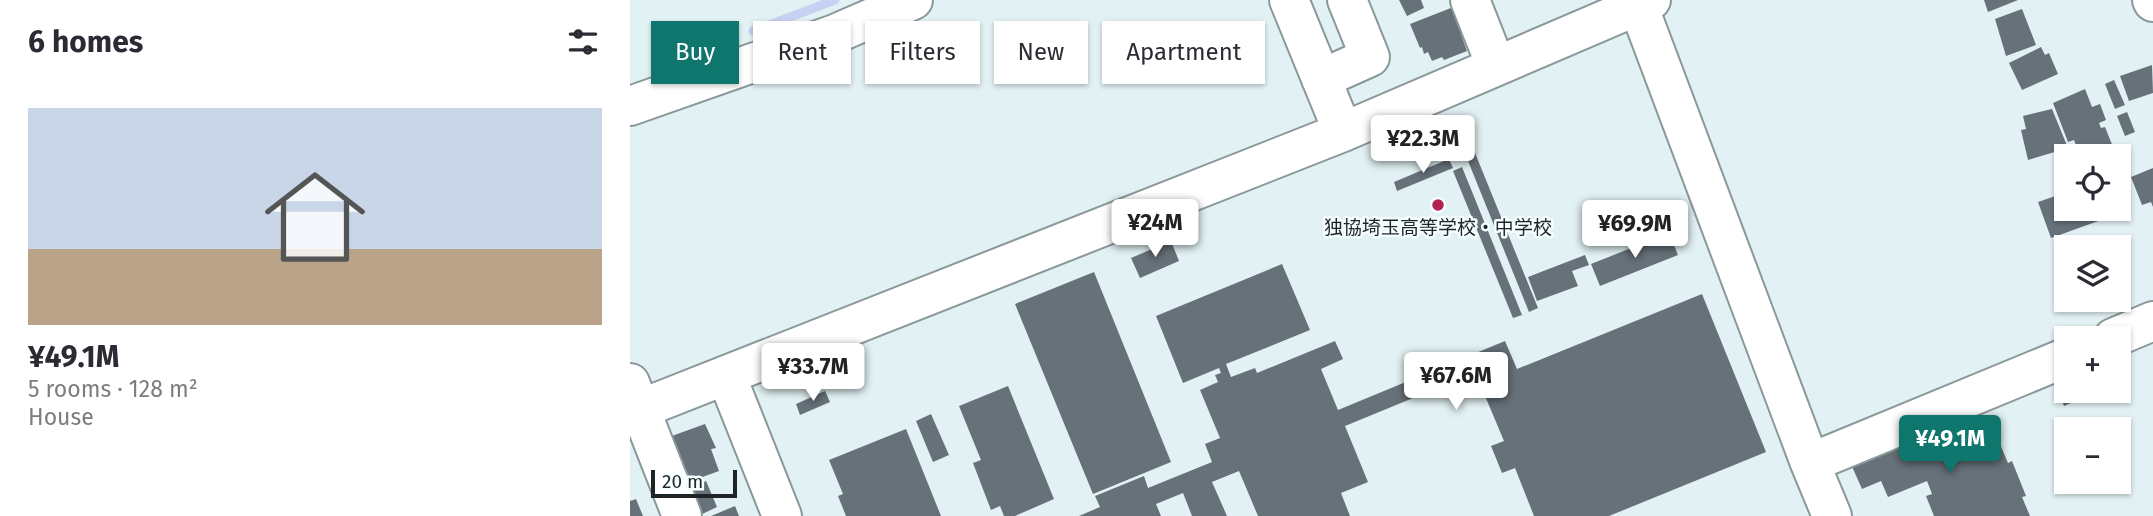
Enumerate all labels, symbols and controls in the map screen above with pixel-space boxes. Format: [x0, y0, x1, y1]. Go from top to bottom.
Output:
chip: Buy [651, 21, 739, 84]
chip: Rent [753, 21, 851, 84]
chip: Filters [865, 21, 980, 84]
chip: New [994, 21, 1088, 84]
chip: Apartment [1102, 21, 1265, 84]
icon: filters [564, 23, 602, 61]
text: 6 homes [28, 24, 143, 60]
pin: ¥22.3M [1366, 116, 1480, 175]
text: ¥22.3M [1387, 124, 1459, 152]
map controls [2054, 144, 2131, 494]
button: locate [2054, 144, 2131, 221]
icon: home [252, 154, 378, 280]
marker: 独協埼玉高等学校・中学校 [1430, 197, 1446, 213]
pin: ¥24M [1114, 200, 1196, 259]
pin: ¥69.9M [1578, 201, 1692, 260]
text: ¥24M [1127, 208, 1183, 236]
text: ¥69.9M [1598, 209, 1672, 237]
place label: 独協埼玉高等学校・中学校 [1324, 216, 1552, 239]
button: layers [2054, 235, 2131, 312]
button: + [2054, 326, 2131, 403]
text: ¥49.1M [28, 339, 119, 375]
pin: ¥33.7M [756, 344, 870, 403]
text: ¥33.7M [777, 352, 849, 380]
pin: ¥67.6M [1399, 352, 1513, 412]
text: ¥67.6M [1420, 361, 1492, 389]
text: 5 rooms · 128 m² [28, 375, 198, 403]
text: House [28, 403, 94, 431]
pin: ¥49.1M [1893, 416, 2007, 475]
button: − [2054, 417, 2131, 494]
text: ¥49.1M [1915, 424, 1985, 452]
scale bar [651, 467, 737, 499]
text: 20 m [662, 470, 703, 493]

